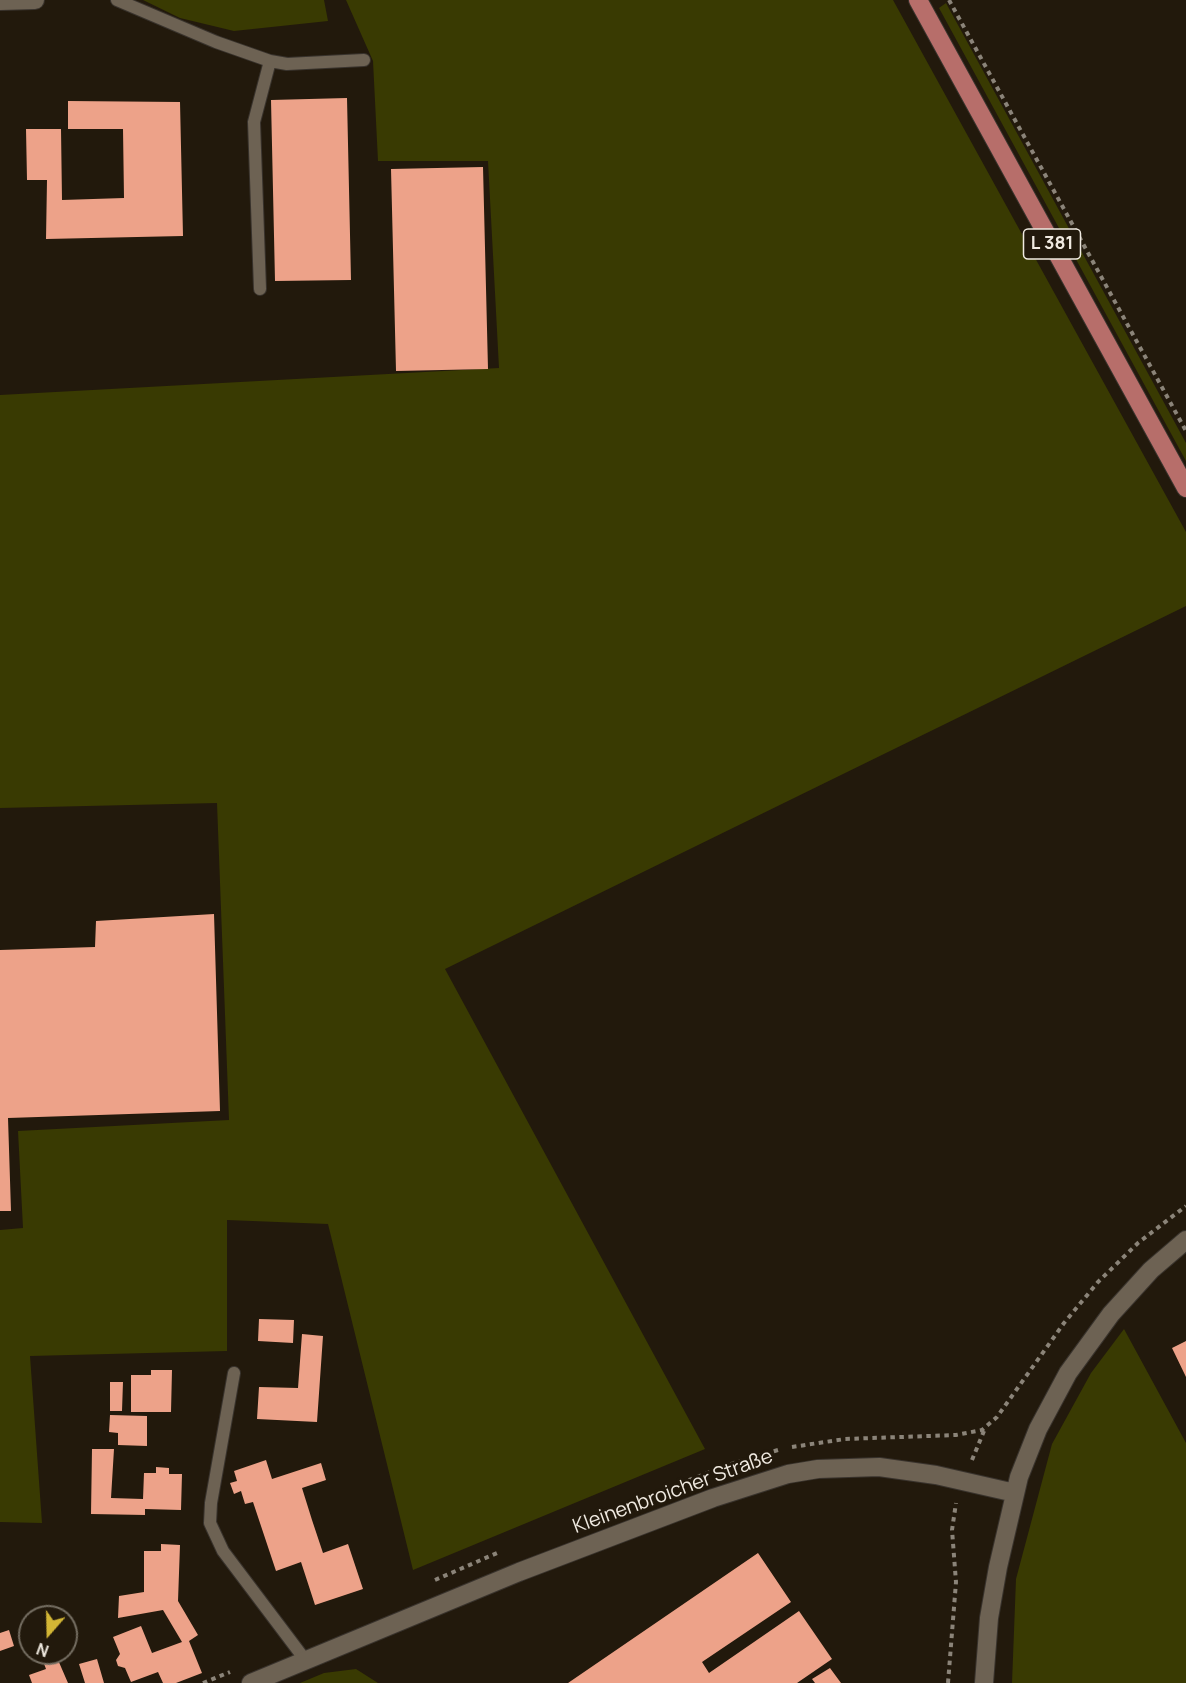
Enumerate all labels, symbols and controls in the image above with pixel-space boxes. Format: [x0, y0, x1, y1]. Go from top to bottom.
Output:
road number: L 381 [1024, 229, 1080, 259]
street label: Kleinenbroicher Straße [570, 1445, 776, 1539]
north arrow [18, 1605, 78, 1665]
text: N [33, 1638, 52, 1662]

